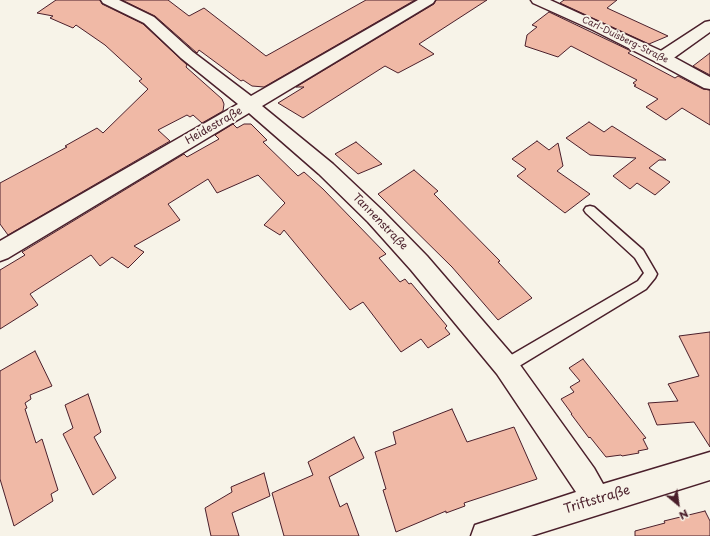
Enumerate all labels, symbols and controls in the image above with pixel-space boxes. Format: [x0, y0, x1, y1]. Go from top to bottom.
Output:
street label: Carl-Duisberg-Straße [580, 14, 670, 66]
street label: Heidestraße [183, 104, 245, 148]
street label: Tannenstraße [350, 191, 410, 253]
street label: Triftstraße [562, 482, 632, 518]
north arrow [658, 484, 698, 524]
text: N [676, 505, 692, 524]

